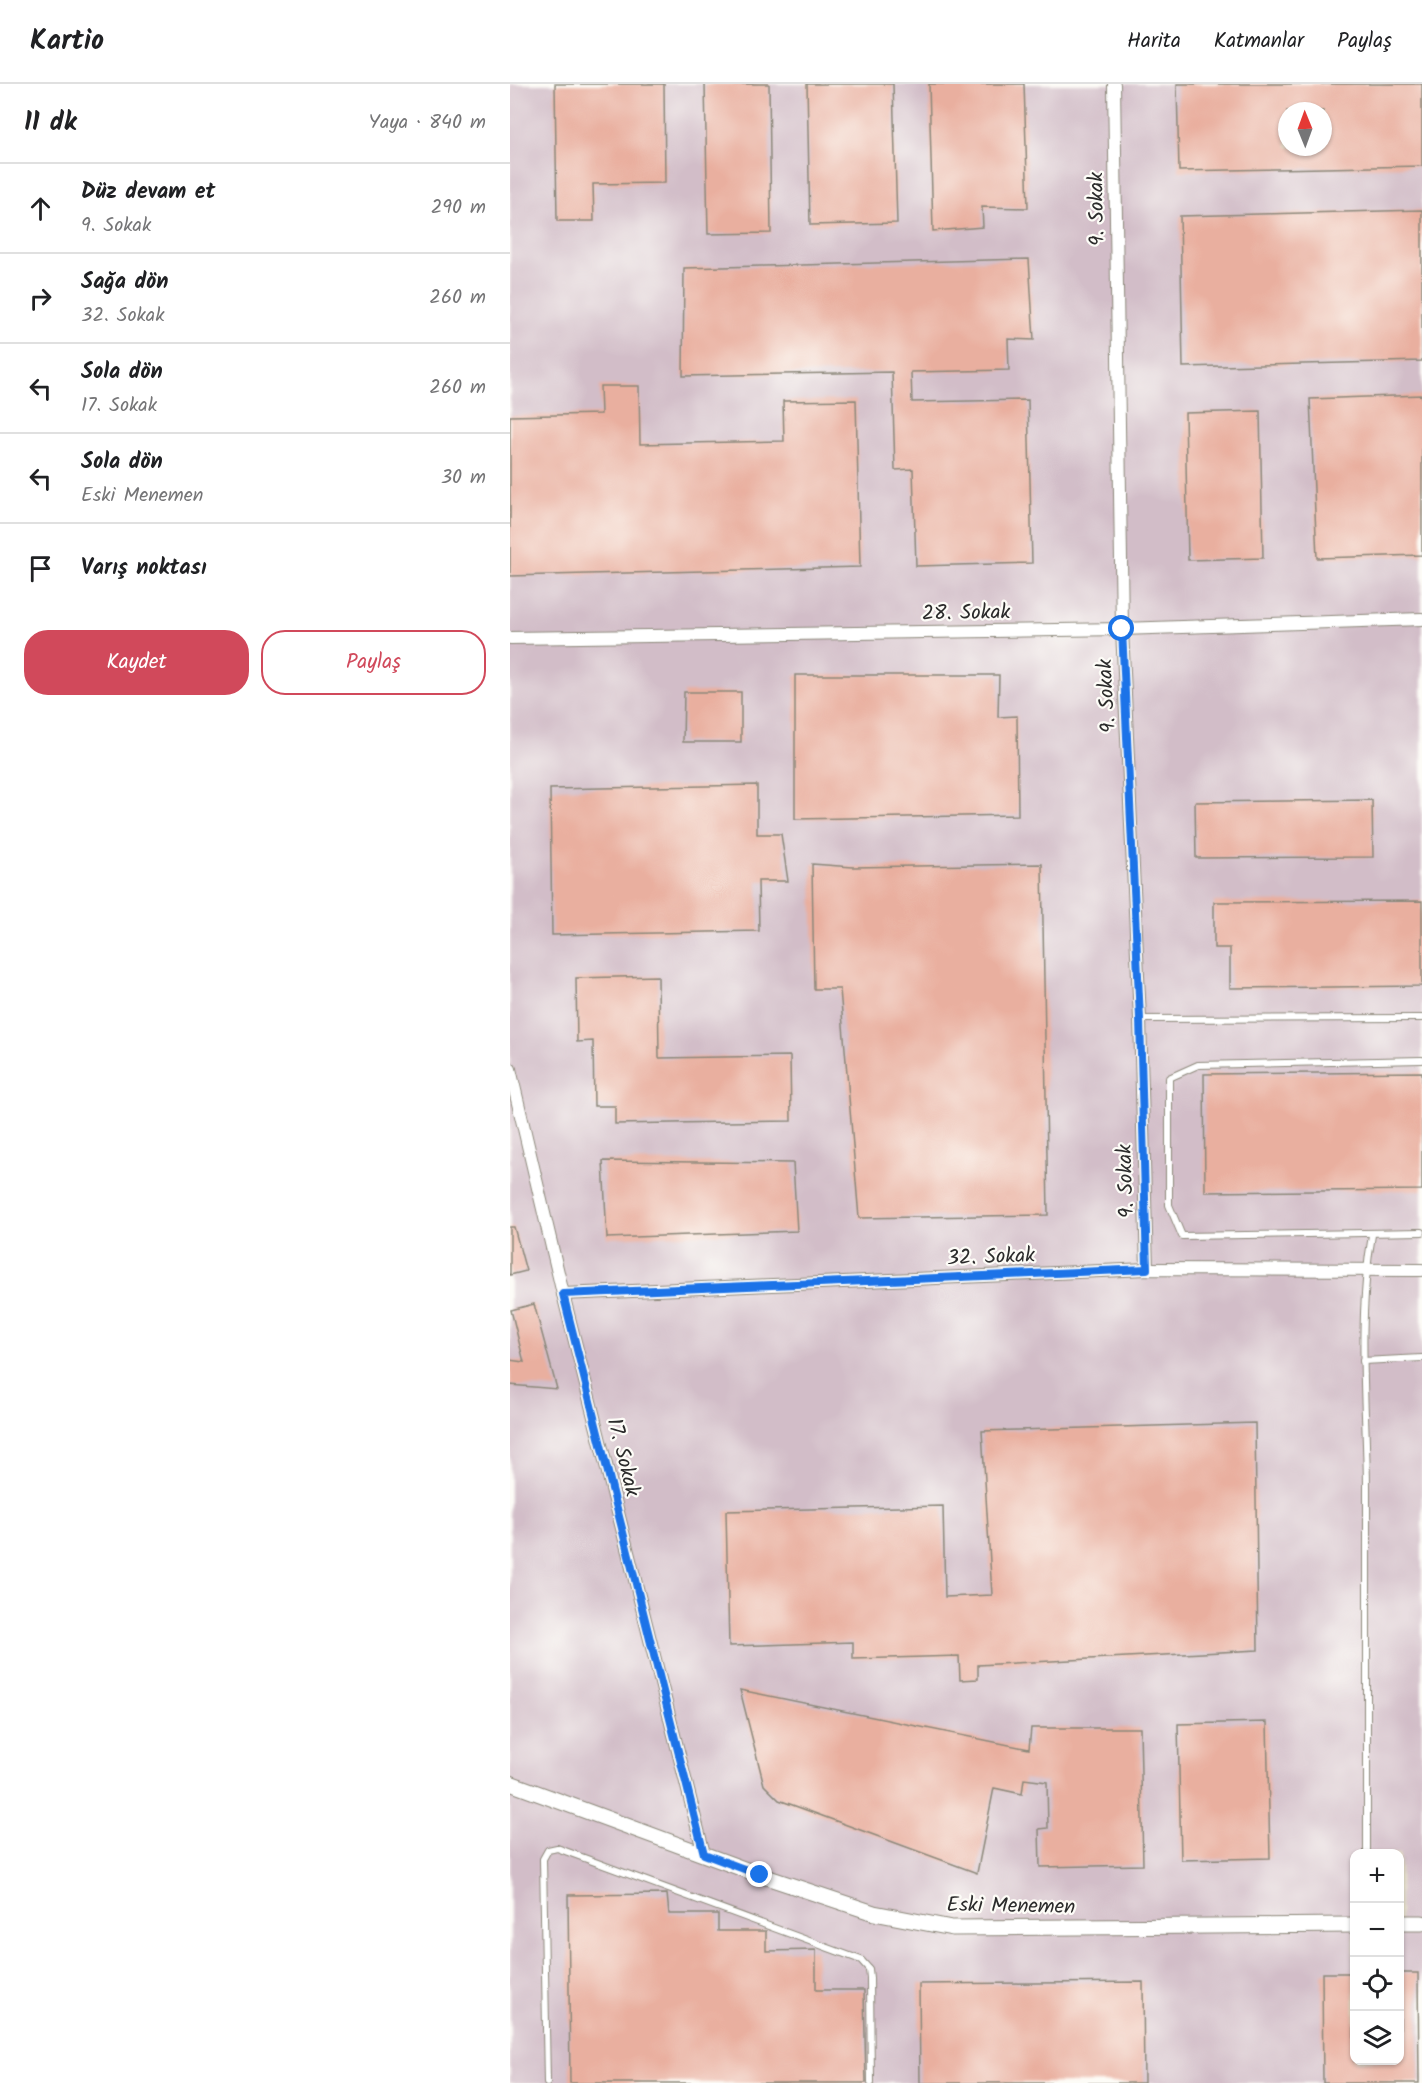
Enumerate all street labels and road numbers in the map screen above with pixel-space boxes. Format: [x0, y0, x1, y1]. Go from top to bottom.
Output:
street label: 9. Sokak [1080, 172, 1115, 246]
street label: 28. Sokak [922, 596, 1011, 631]
street label: 9. Sokak [1089, 658, 1126, 734]
street label: 9. Sokak [1109, 1143, 1144, 1218]
street label: 32. Sokak [947, 1239, 1036, 1276]
street label: 17. Sokak [597, 1415, 648, 1500]
street label: Eski Menemen [946, 1889, 1076, 1924]

